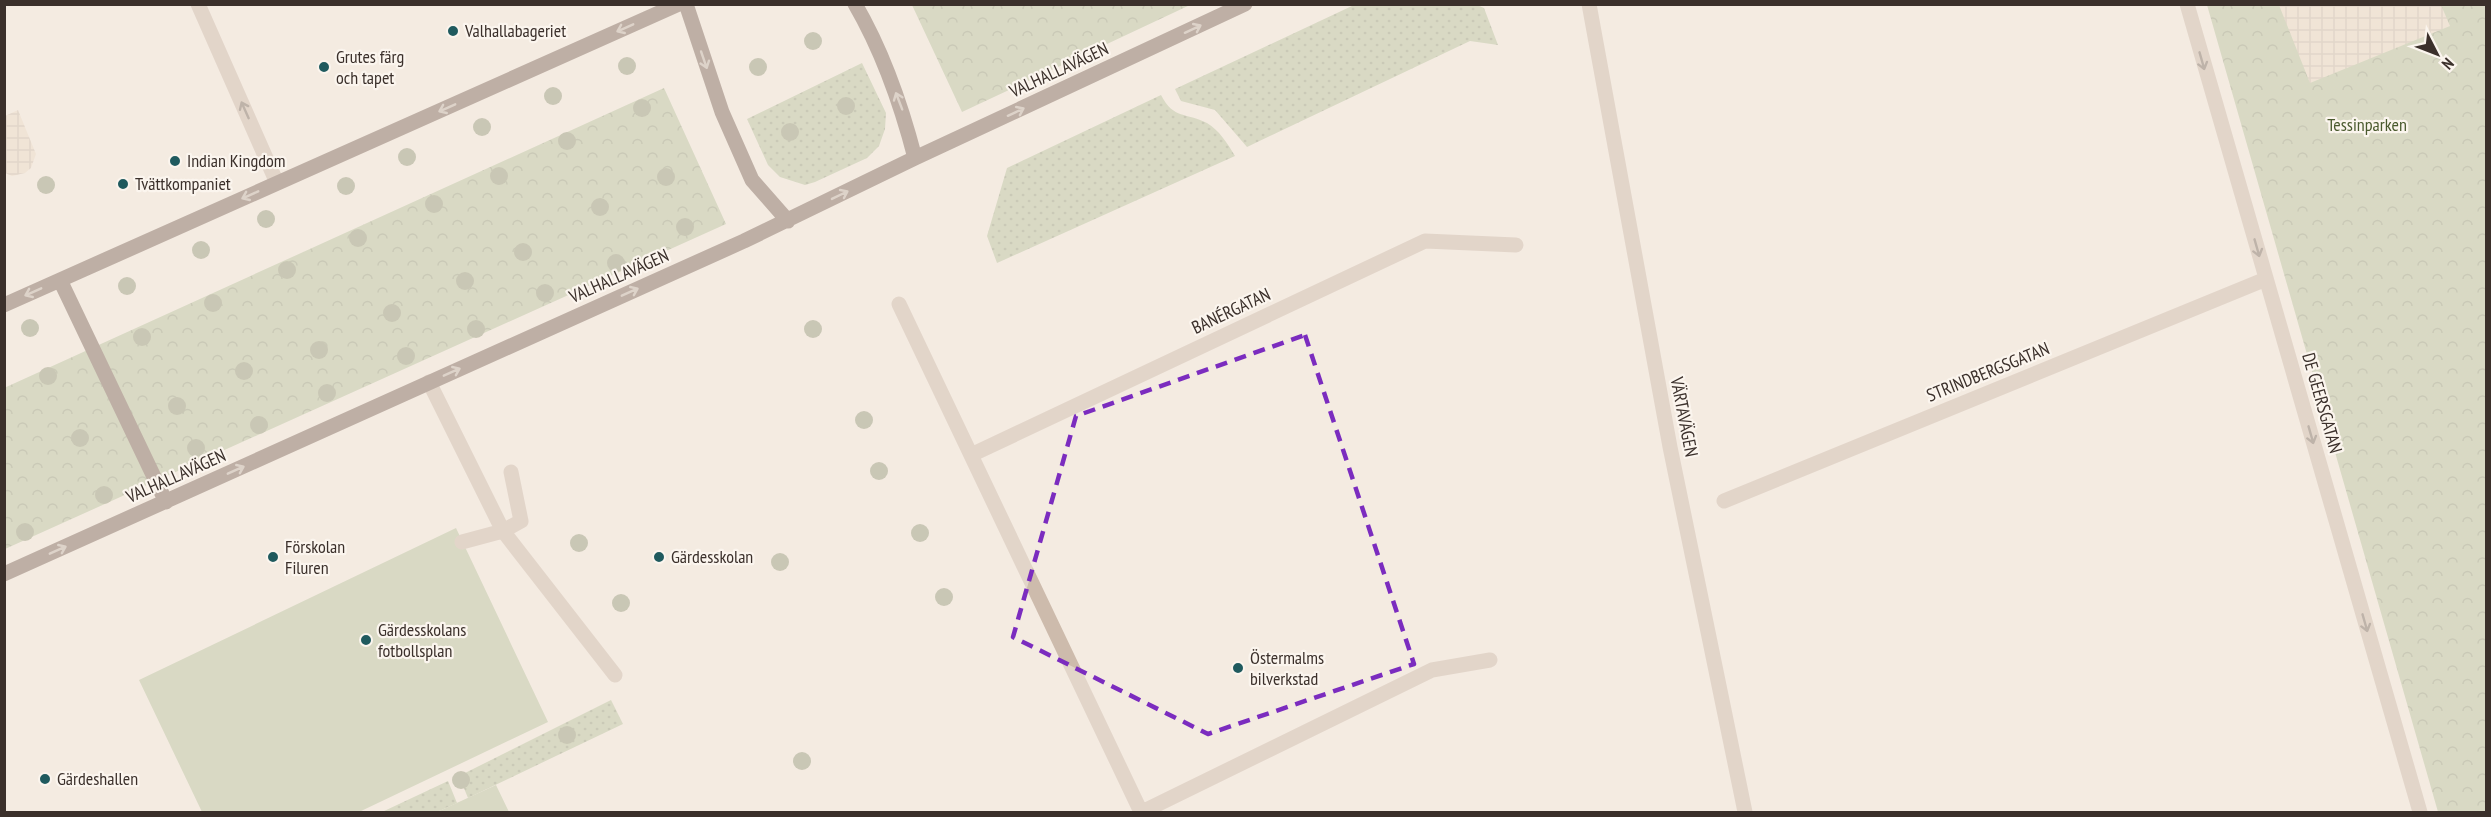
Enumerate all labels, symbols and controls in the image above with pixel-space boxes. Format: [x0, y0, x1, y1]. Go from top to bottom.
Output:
place label: Valhallabageriet [464, 19, 566, 42]
one-way arrow [1184, 22, 1202, 34]
one-way arrow [616, 23, 635, 34]
marker: Valhallabageriet [446, 24, 460, 38]
north arrow [2407, 24, 2467, 84]
street label: VALHALLAVÄGEN [1005, 37, 1112, 103]
place label: Grutes färg och tapet [336, 45, 404, 89]
one-way arrow [699, 50, 710, 69]
one-way arrow [2197, 51, 2208, 70]
text: N [2438, 54, 2458, 74]
marker: Grutes färg och tapet [317, 60, 331, 74]
one-way arrow [892, 93, 903, 111]
one-way arrow [239, 102, 251, 120]
one-way arrow [438, 102, 456, 114]
one-way arrow [1007, 105, 1025, 117]
park label: Tessinparken [2327, 113, 2407, 136]
place label: Indian Kingdom [187, 149, 285, 172]
marker: Indian Kingdom [168, 154, 182, 168]
place label: Tvättkompaniet [135, 172, 231, 195]
marker: Tvättkompaniet [116, 177, 130, 191]
one-way arrow [831, 188, 849, 200]
one-way arrow [241, 190, 259, 202]
one-way arrow [2252, 238, 2263, 257]
street label: VALHALLAVÄGEN [564, 243, 672, 308]
street label: BANÉRGATAN [1188, 282, 1274, 339]
one-way arrow [620, 286, 638, 298]
one-way arrow [25, 287, 43, 298]
street label: STRINDBERGSGATAN [1923, 336, 2053, 407]
street label: DE GEERSGATAN [2297, 350, 2348, 456]
one-way arrow [442, 366, 460, 377]
street label: VÄRTAVÄGEN [1665, 374, 1703, 459]
one-way arrow [2306, 426, 2317, 445]
street label: VALHALLAVÄGEN [121, 443, 229, 508]
one-way arrow [226, 464, 244, 475]
place label: Förskolan Filuren [285, 535, 345, 579]
one-way arrow [48, 544, 66, 555]
place label: Gärdesskolan [671, 545, 753, 568]
marker: Förskolan Filuren [266, 550, 280, 564]
marker: Gärdesskolan [652, 550, 666, 564]
one-way arrow [2360, 613, 2371, 632]
place label: Gärdesskolans fotbollsplan [378, 618, 466, 662]
marker: Gärdesskolans fotbollsplan [359, 633, 373, 647]
place label: Östermalms bilverkstad [1250, 646, 1324, 690]
marker: Östermalms bilverkstad [1231, 661, 1245, 675]
place label: Gärdeshallen [57, 767, 138, 790]
marker: Gärdeshallen [38, 772, 52, 786]

